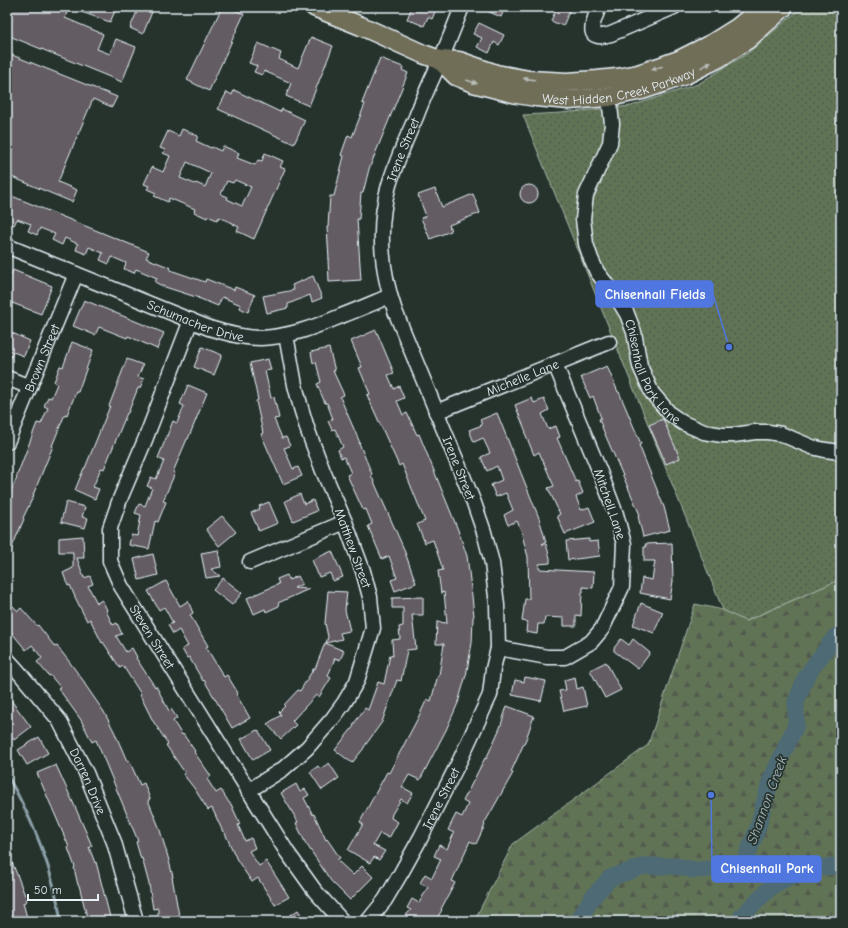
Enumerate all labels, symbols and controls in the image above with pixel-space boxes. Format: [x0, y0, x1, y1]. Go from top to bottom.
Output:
one-way arrow [700, 62, 712, 68]
street label: West Hidden Creek Parkway [542, 64, 697, 108]
one-way arrow [651, 65, 663, 71]
one-way arrow [523, 76, 535, 82]
one-way arrow [466, 79, 478, 85]
street label: Irene Street [383, 114, 423, 183]
callout: Chisenhall Fields [596, 281, 713, 307]
text: Chisenhall Fields [605, 286, 705, 303]
street label: Schumacher Drive [145, 296, 246, 344]
street label: Chisenhall Park Lane [622, 317, 684, 427]
street label: Brown Street [21, 321, 63, 394]
street label: Michelle Lane [484, 356, 561, 398]
street label: Irene Street [439, 434, 479, 503]
street label: Mitchell Lane [591, 467, 629, 542]
street label: Matthew Street [332, 506, 375, 591]
street label: Steven Street [127, 602, 179, 672]
street label: Darren Drive [67, 745, 110, 817]
water label: Shannon Creek [743, 753, 791, 846]
street label: Irene Street [419, 764, 463, 832]
callout: Chisenhall Park [712, 856, 821, 882]
text: Chisenhall Park [720, 860, 814, 877]
scale bar [28, 876, 98, 902]
text: 50 m [34, 883, 62, 897]

